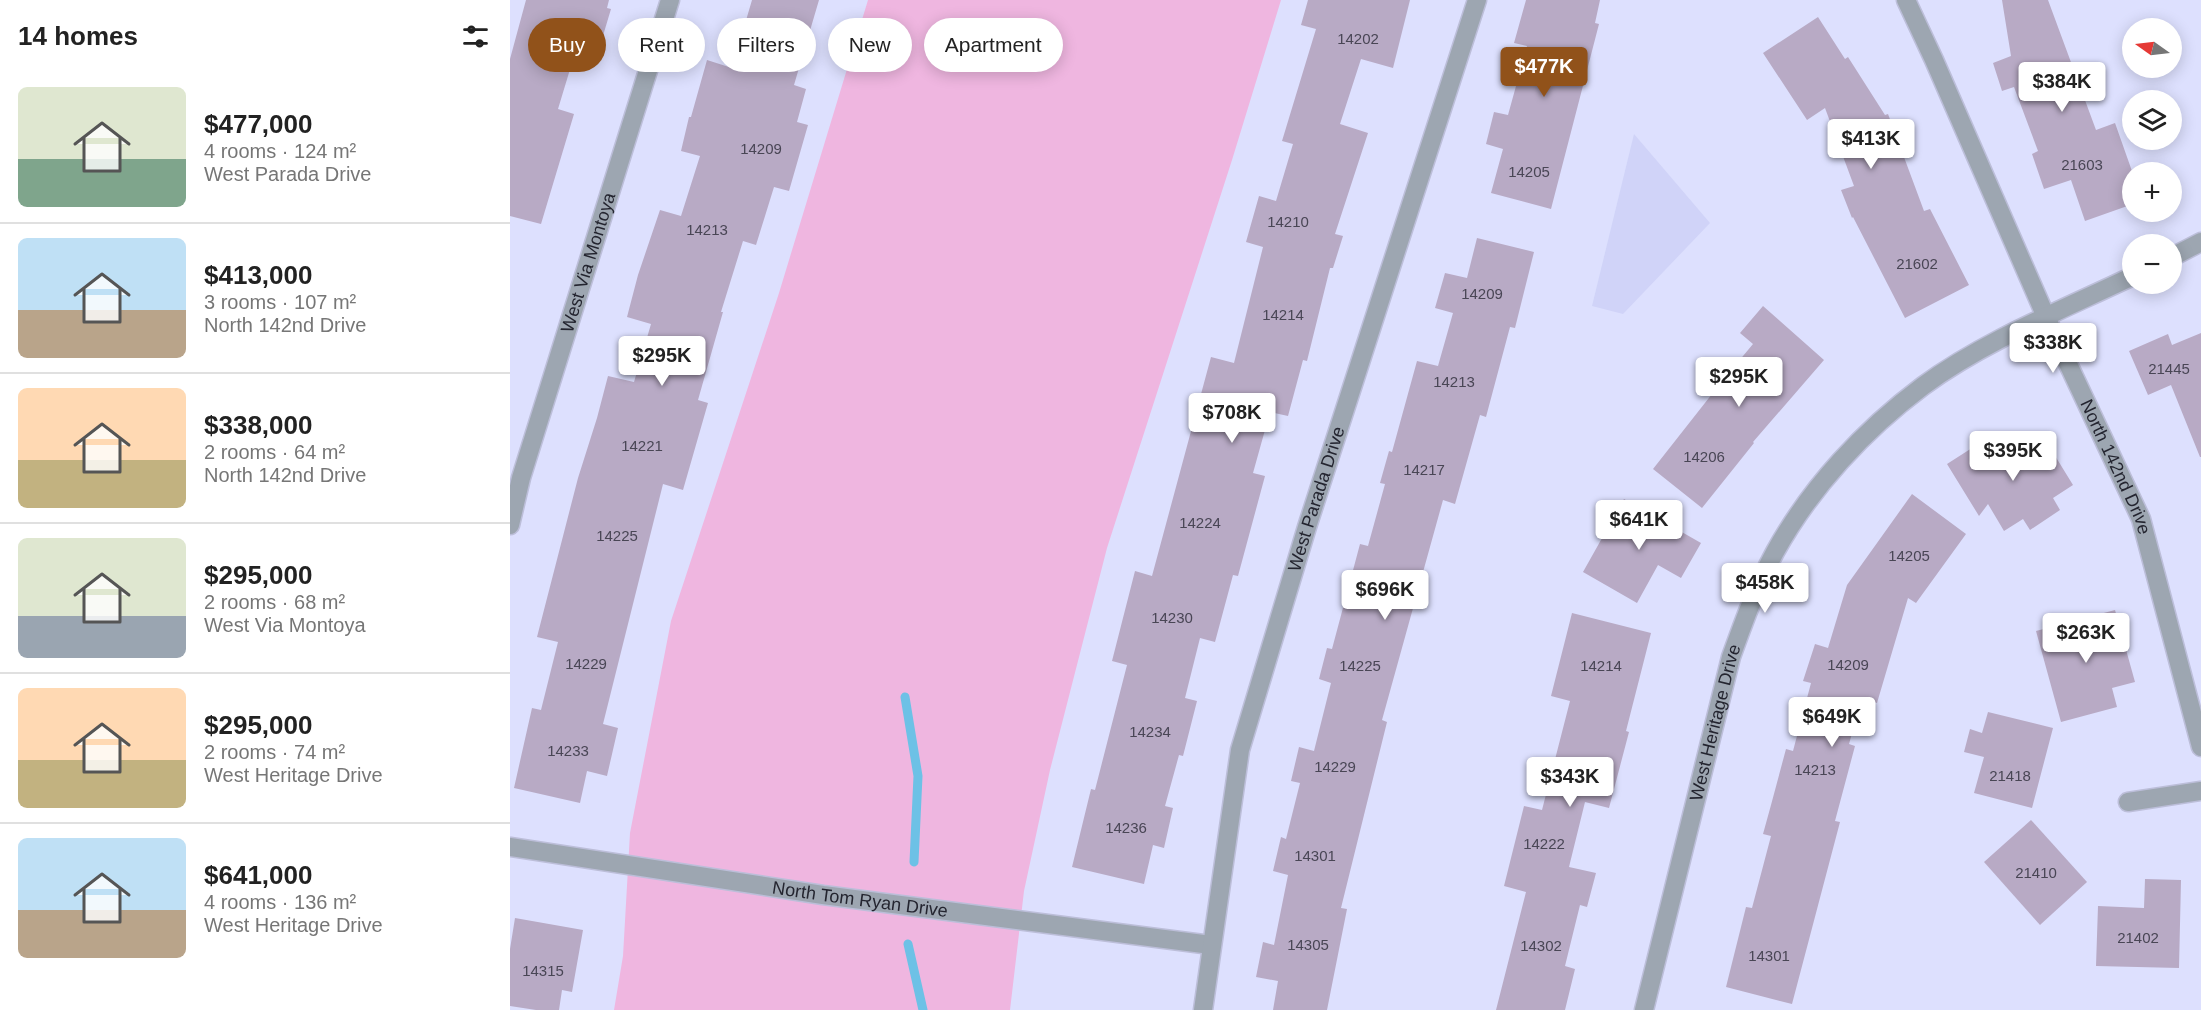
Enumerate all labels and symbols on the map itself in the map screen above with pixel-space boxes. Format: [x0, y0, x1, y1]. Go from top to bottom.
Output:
north arrow [2122, 18, 2182, 78]
house number: 14202 [1337, 30, 1379, 47]
pin: $477K [1502, 47, 1586, 98]
pin: $384K [2020, 62, 2104, 113]
pin: $413K [1829, 119, 1913, 170]
house number: 14209 [740, 140, 782, 157]
house number: 21603 [2061, 156, 2103, 173]
house number: 14205 [1508, 163, 1550, 180]
street label: West Via Montoya [557, 189, 620, 335]
house number: 14210 [1267, 213, 1309, 230]
house number: 14213 [686, 221, 728, 238]
house number: 21602 [1896, 255, 1938, 272]
house number: 14209 [1461, 285, 1503, 302]
house number: 14214 [1262, 306, 1304, 323]
pin: $338K [2011, 323, 2095, 374]
pin: $295K [620, 336, 704, 387]
pin: $295K [1697, 357, 1781, 408]
house number: 21445 [2148, 360, 2190, 377]
house number: 14213 [1433, 373, 1475, 390]
pin: $708K [1190, 393, 1274, 444]
street label: North 142nd Drive [2076, 396, 2155, 536]
street label: West Parada Drive [1284, 424, 1349, 574]
pin: $395K [1971, 431, 2055, 482]
house number: 14221 [621, 437, 663, 454]
house number: 14206 [1683, 448, 1725, 465]
house number: 14217 [1403, 461, 1445, 478]
pin: $641K [1597, 500, 1681, 551]
house number: 14224 [1179, 514, 1221, 531]
house number: 14225 [596, 527, 638, 544]
house number: 14205 [1888, 547, 1930, 564]
pin: $458K [1723, 563, 1807, 614]
pin: $696K [1343, 570, 1427, 621]
house number: 14230 [1151, 609, 1193, 626]
pin: $263K [2044, 613, 2128, 664]
street label: West Heritage Drive [1686, 641, 1745, 803]
house number: 14229 [565, 655, 607, 672]
house number: 14209 [1827, 656, 1869, 673]
house number: 14225 [1339, 657, 1381, 674]
house number: 14214 [1580, 657, 1622, 674]
pin: $649K [1790, 697, 1874, 748]
house number: 14234 [1129, 723, 1171, 740]
house number: 14233 [547, 742, 589, 759]
pin: $343K [1528, 757, 1612, 808]
house number: 14229 [1314, 758, 1356, 775]
house number: 14213 [1794, 761, 1836, 778]
house number: 21418 [1989, 767, 2031, 784]
house number: 14236 [1105, 819, 1147, 836]
house number: 14222 [1523, 835, 1565, 852]
house number: 14301 [1294, 847, 1336, 864]
house number: 21410 [2015, 864, 2057, 881]
street label: North Tom Ryan Drive [771, 877, 949, 921]
house number: 21402 [2117, 929, 2159, 946]
house number: 14305 [1287, 936, 1329, 953]
house number: 14302 [1520, 937, 1562, 954]
house number: 14301 [1748, 947, 1790, 964]
house number: 14315 [522, 962, 564, 979]

